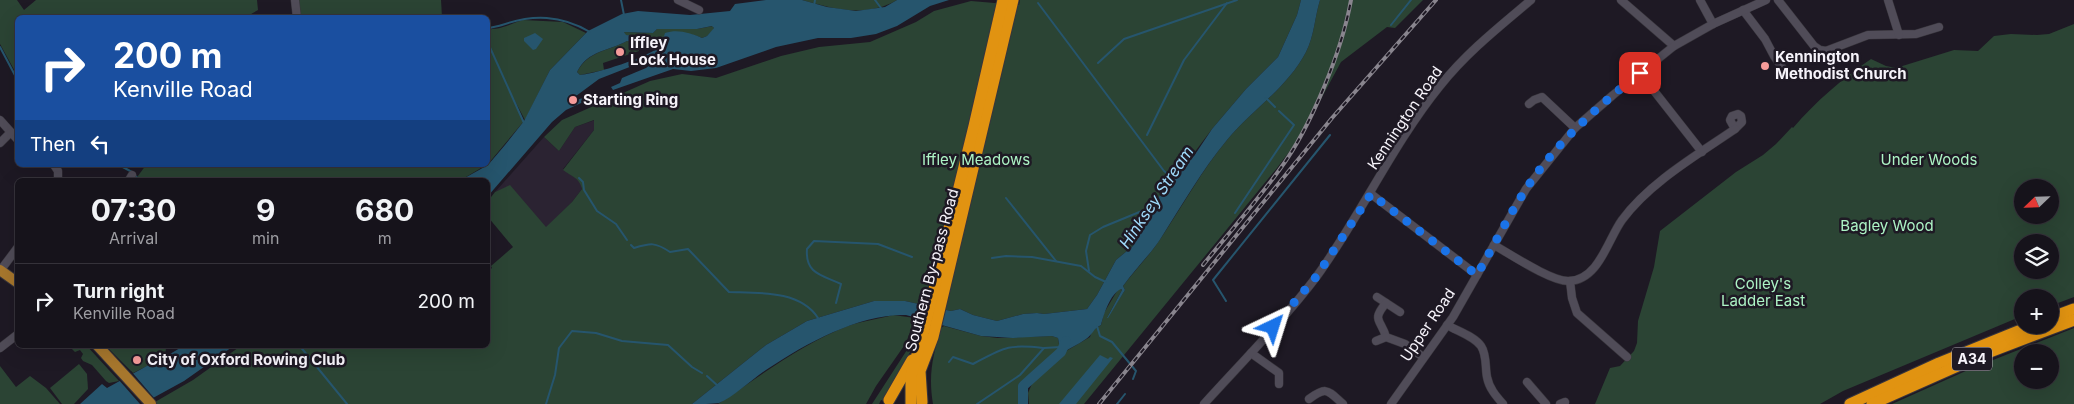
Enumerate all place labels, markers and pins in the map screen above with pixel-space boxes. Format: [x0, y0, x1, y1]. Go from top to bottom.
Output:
place label: Iffley Lock House [630, 33, 716, 69]
marker: Iffley Lock House [614, 46, 626, 58]
place label: Kennington Methodist Church [1775, 47, 1907, 83]
pin [1619, 52, 1661, 94]
marker: Kennington Methodist Church [1759, 60, 1771, 72]
place label: Starting Ring [583, 90, 678, 109]
marker: Starting Ring [567, 94, 579, 106]
place label: City of Oxford Rowing Club [147, 350, 345, 369]
marker: City of Oxford Rowing Club [131, 354, 143, 366]

